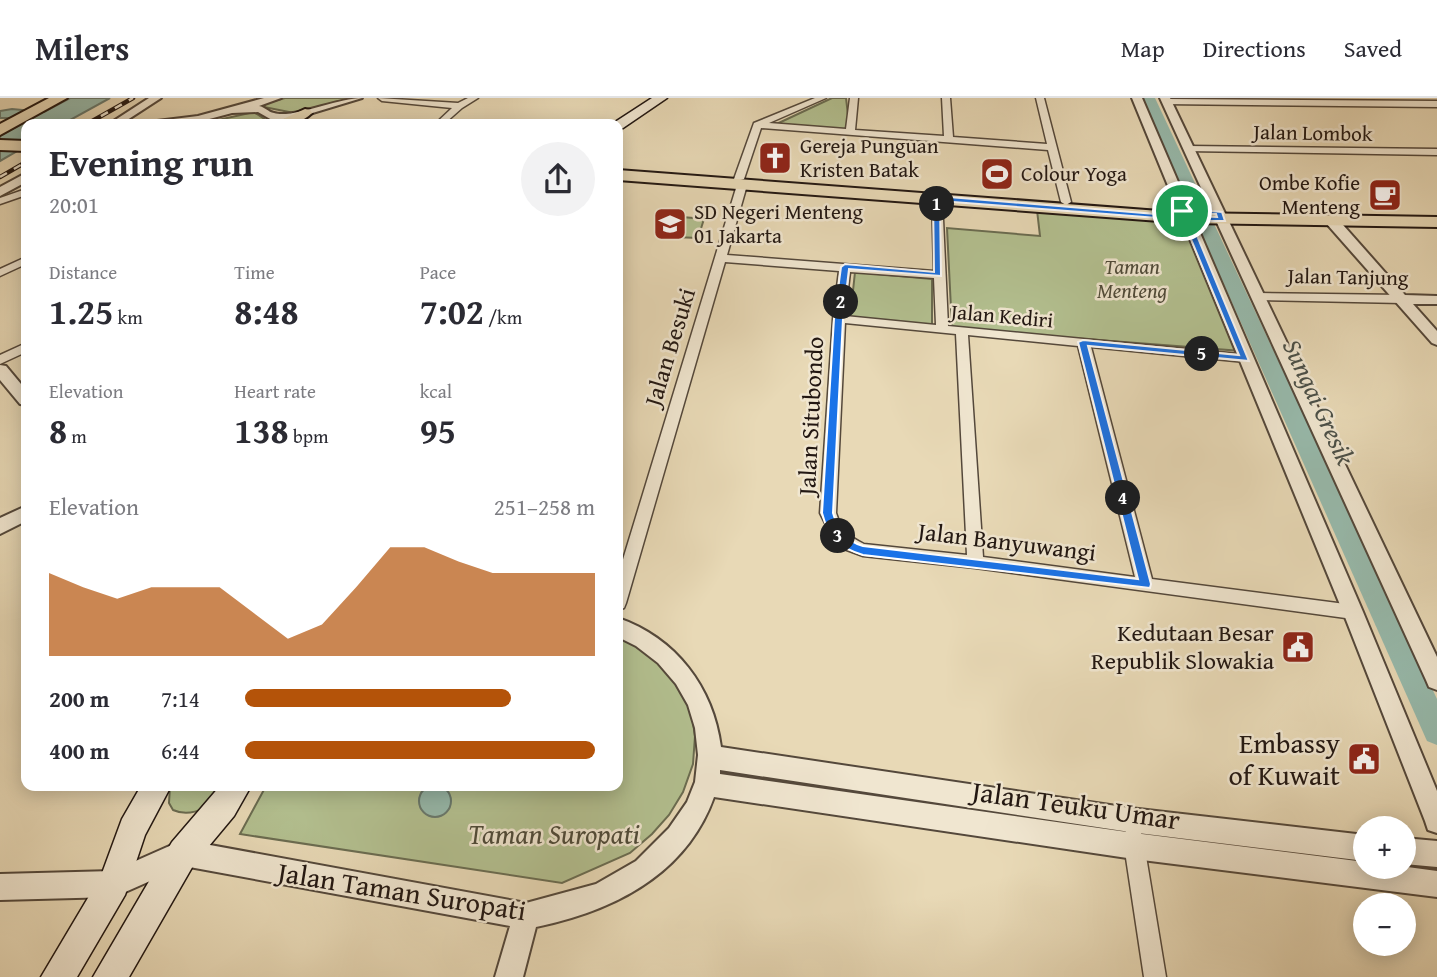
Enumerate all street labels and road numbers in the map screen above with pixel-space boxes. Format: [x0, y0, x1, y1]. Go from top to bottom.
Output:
street label: Jalan Lombok [1250, 116, 1373, 149]
street label: Jalan Tanjung [1284, 260, 1409, 293]
street label: Jalan Besuki [634, 283, 704, 413]
street label: Jalan Kediri [947, 295, 1055, 335]
street label: Jalan Situbondo [789, 336, 832, 499]
street label: Jalan Banyuwangi [913, 513, 1098, 570]
street label: Jalan Teuku Umar [966, 769, 1183, 839]
street label: Jalan Taman Suropati [272, 850, 529, 930]

